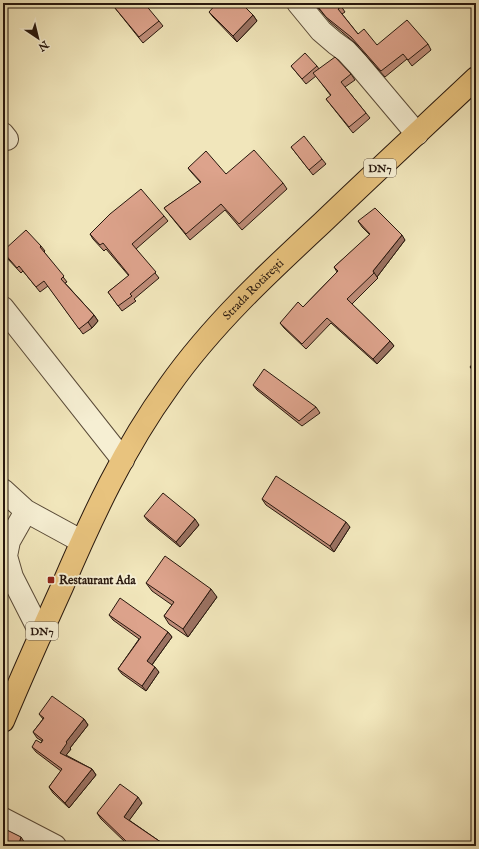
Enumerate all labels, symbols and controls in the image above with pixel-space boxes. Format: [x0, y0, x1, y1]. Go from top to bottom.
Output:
north arrow [18, 18, 58, 58]
text: N [35, 36, 52, 54]
road number: DN7 [364, 159, 396, 177]
street label: Strada Rotărești [220, 256, 287, 323]
place label: Restaurant Ada [59, 573, 137, 588]
marker: Restaurant Ada [46, 575, 56, 585]
road number: DN7 [26, 622, 58, 640]

